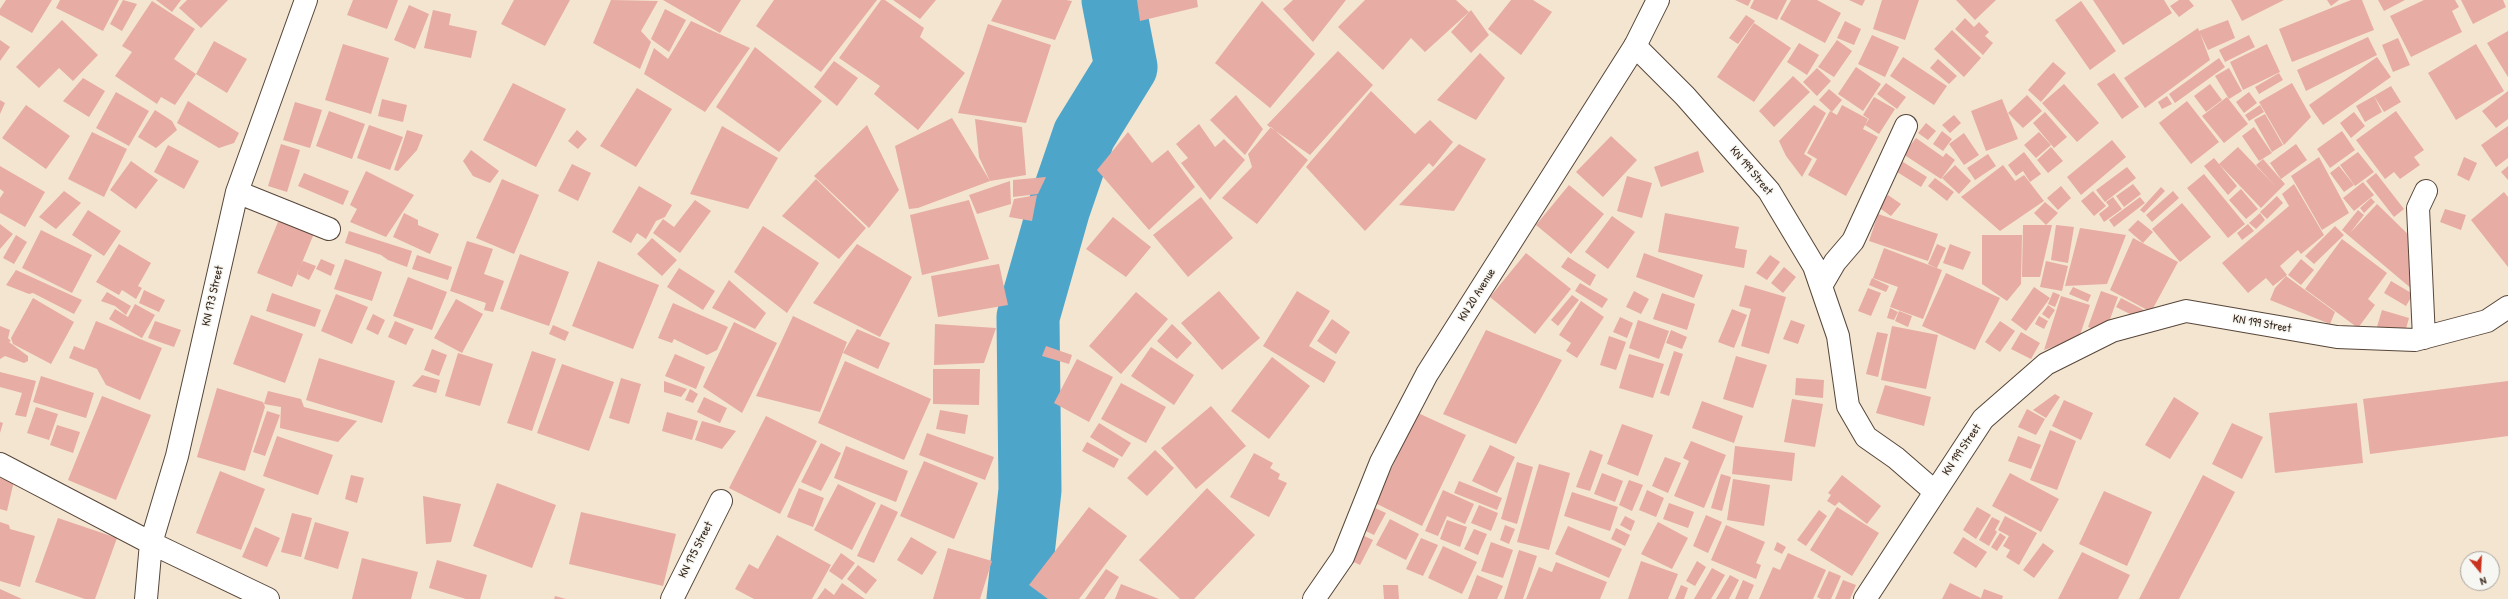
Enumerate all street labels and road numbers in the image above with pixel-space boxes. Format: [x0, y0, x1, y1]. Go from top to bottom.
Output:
street label: KN 199 Street [1726, 144, 1776, 198]
street label: KN 173 Street [199, 264, 227, 328]
street label: KN 20 Avenue [1455, 266, 1499, 324]
street label: KN 199 Street [2232, 312, 2292, 336]
street label: KN 199 Street [1939, 421, 1985, 479]
street label: KN 175 Street [676, 519, 716, 581]

